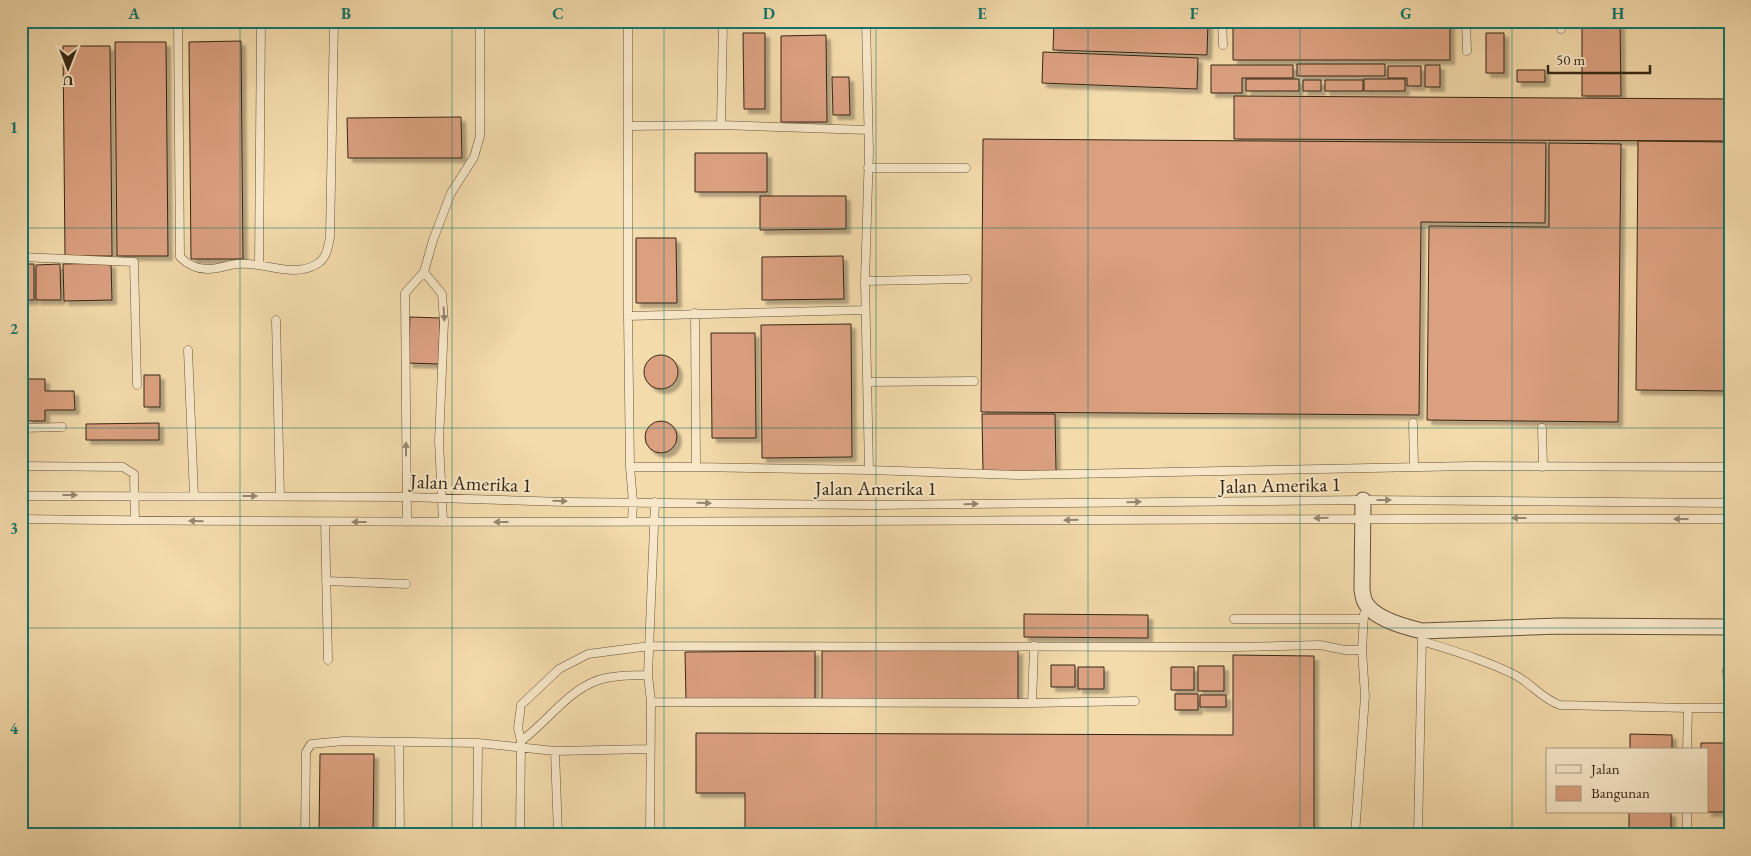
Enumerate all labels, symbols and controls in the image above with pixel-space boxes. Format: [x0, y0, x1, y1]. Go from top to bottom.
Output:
text: A [127, 3, 140, 24]
text: B [341, 3, 351, 24]
text: C [552, 3, 564, 24]
text: D [763, 3, 775, 24]
text: E [977, 3, 987, 24]
text: F [1190, 3, 1199, 24]
text: G [1400, 3, 1412, 24]
text: H [1612, 3, 1625, 24]
north arrow [42, 42, 92, 92]
scale bar [1548, 42, 1651, 74]
text: 50 m [1556, 50, 1585, 69]
text: U [62, 72, 73, 90]
text: 1 [10, 117, 18, 138]
one-way arrow [440, 306, 448, 322]
text: 2 [10, 318, 19, 339]
one-way arrow [402, 440, 410, 456]
street label: Jalan Amerika 1 [408, 468, 532, 498]
street label: Jalan Amerika 1 [1217, 471, 1341, 499]
street label: Jalan Amerika 1 [813, 475, 937, 501]
one-way arrow [62, 491, 78, 499]
one-way arrow [242, 492, 258, 500]
one-way arrow [1376, 496, 1392, 504]
one-way arrow [552, 498, 568, 506]
one-way arrow [1126, 498, 1142, 506]
one-way arrow [696, 499, 712, 507]
one-way arrow [963, 500, 979, 508]
one-way arrow [1313, 514, 1329, 522]
one-way arrow [1510, 514, 1526, 522]
one-way arrow [1673, 515, 1689, 523]
one-way arrow [1063, 516, 1079, 524]
one-way arrow [188, 517, 204, 525]
text: 3 [10, 518, 18, 539]
one-way arrow [350, 518, 366, 526]
one-way arrow [493, 518, 509, 526]
text: 4 [10, 718, 19, 739]
legend [1546, 748, 1708, 814]
text: Jalan [1589, 759, 1620, 778]
text: Bangunan [1591, 783, 1650, 802]

